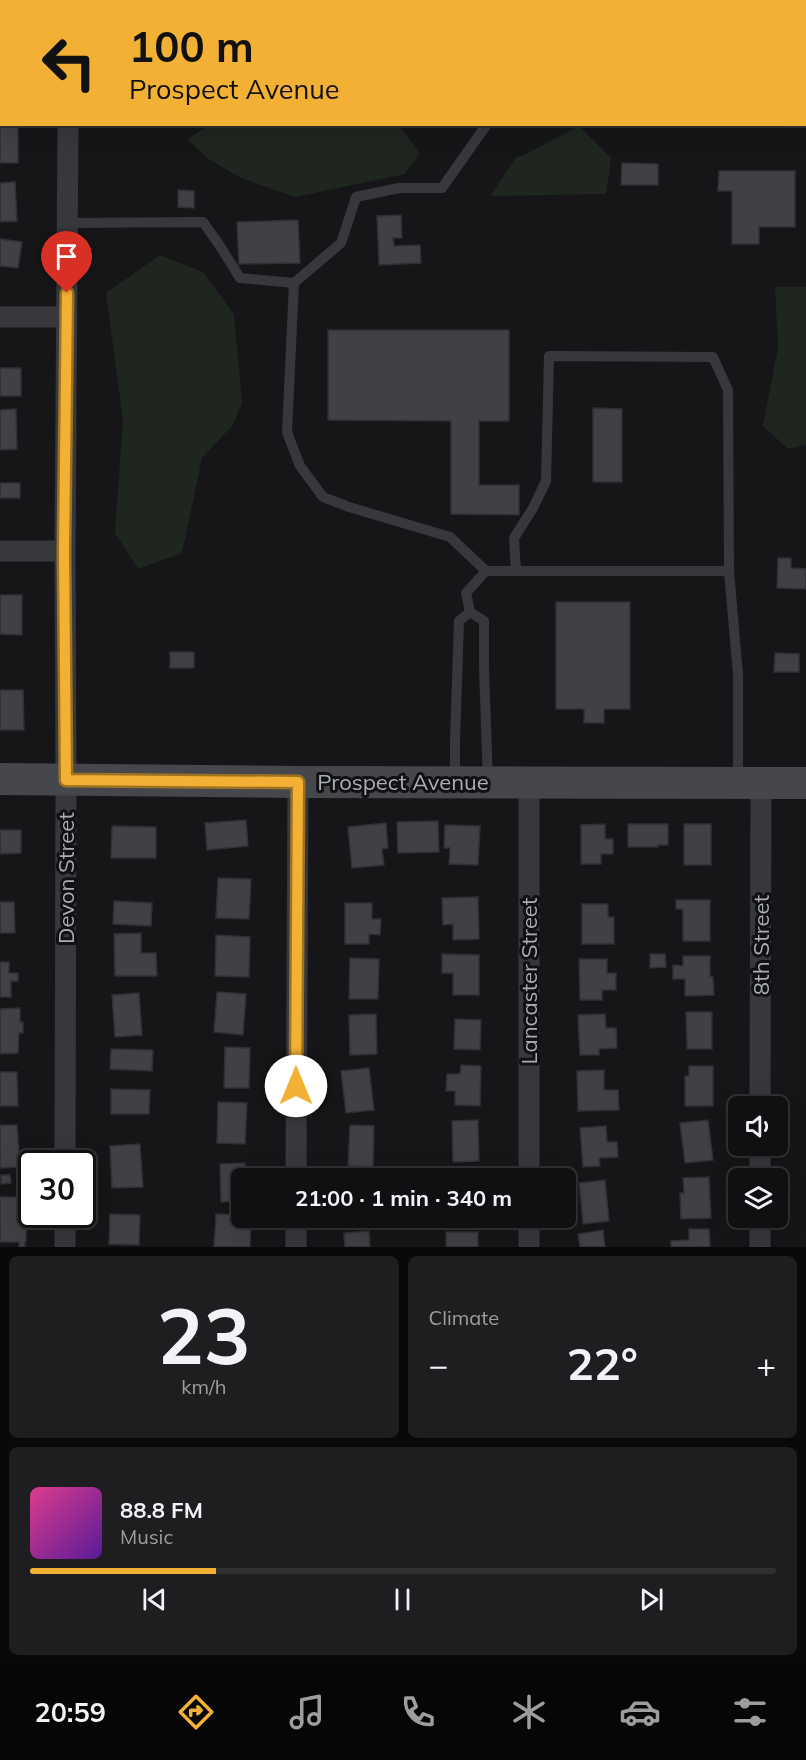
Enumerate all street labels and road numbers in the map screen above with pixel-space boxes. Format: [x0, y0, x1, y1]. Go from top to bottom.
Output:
street label: Prospect Avenue [317, 768, 489, 796]
street label: Devon Street [52, 812, 80, 944]
street label: 8th Street [747, 895, 775, 995]
street label: Lancaster Street [515, 897, 543, 1065]

